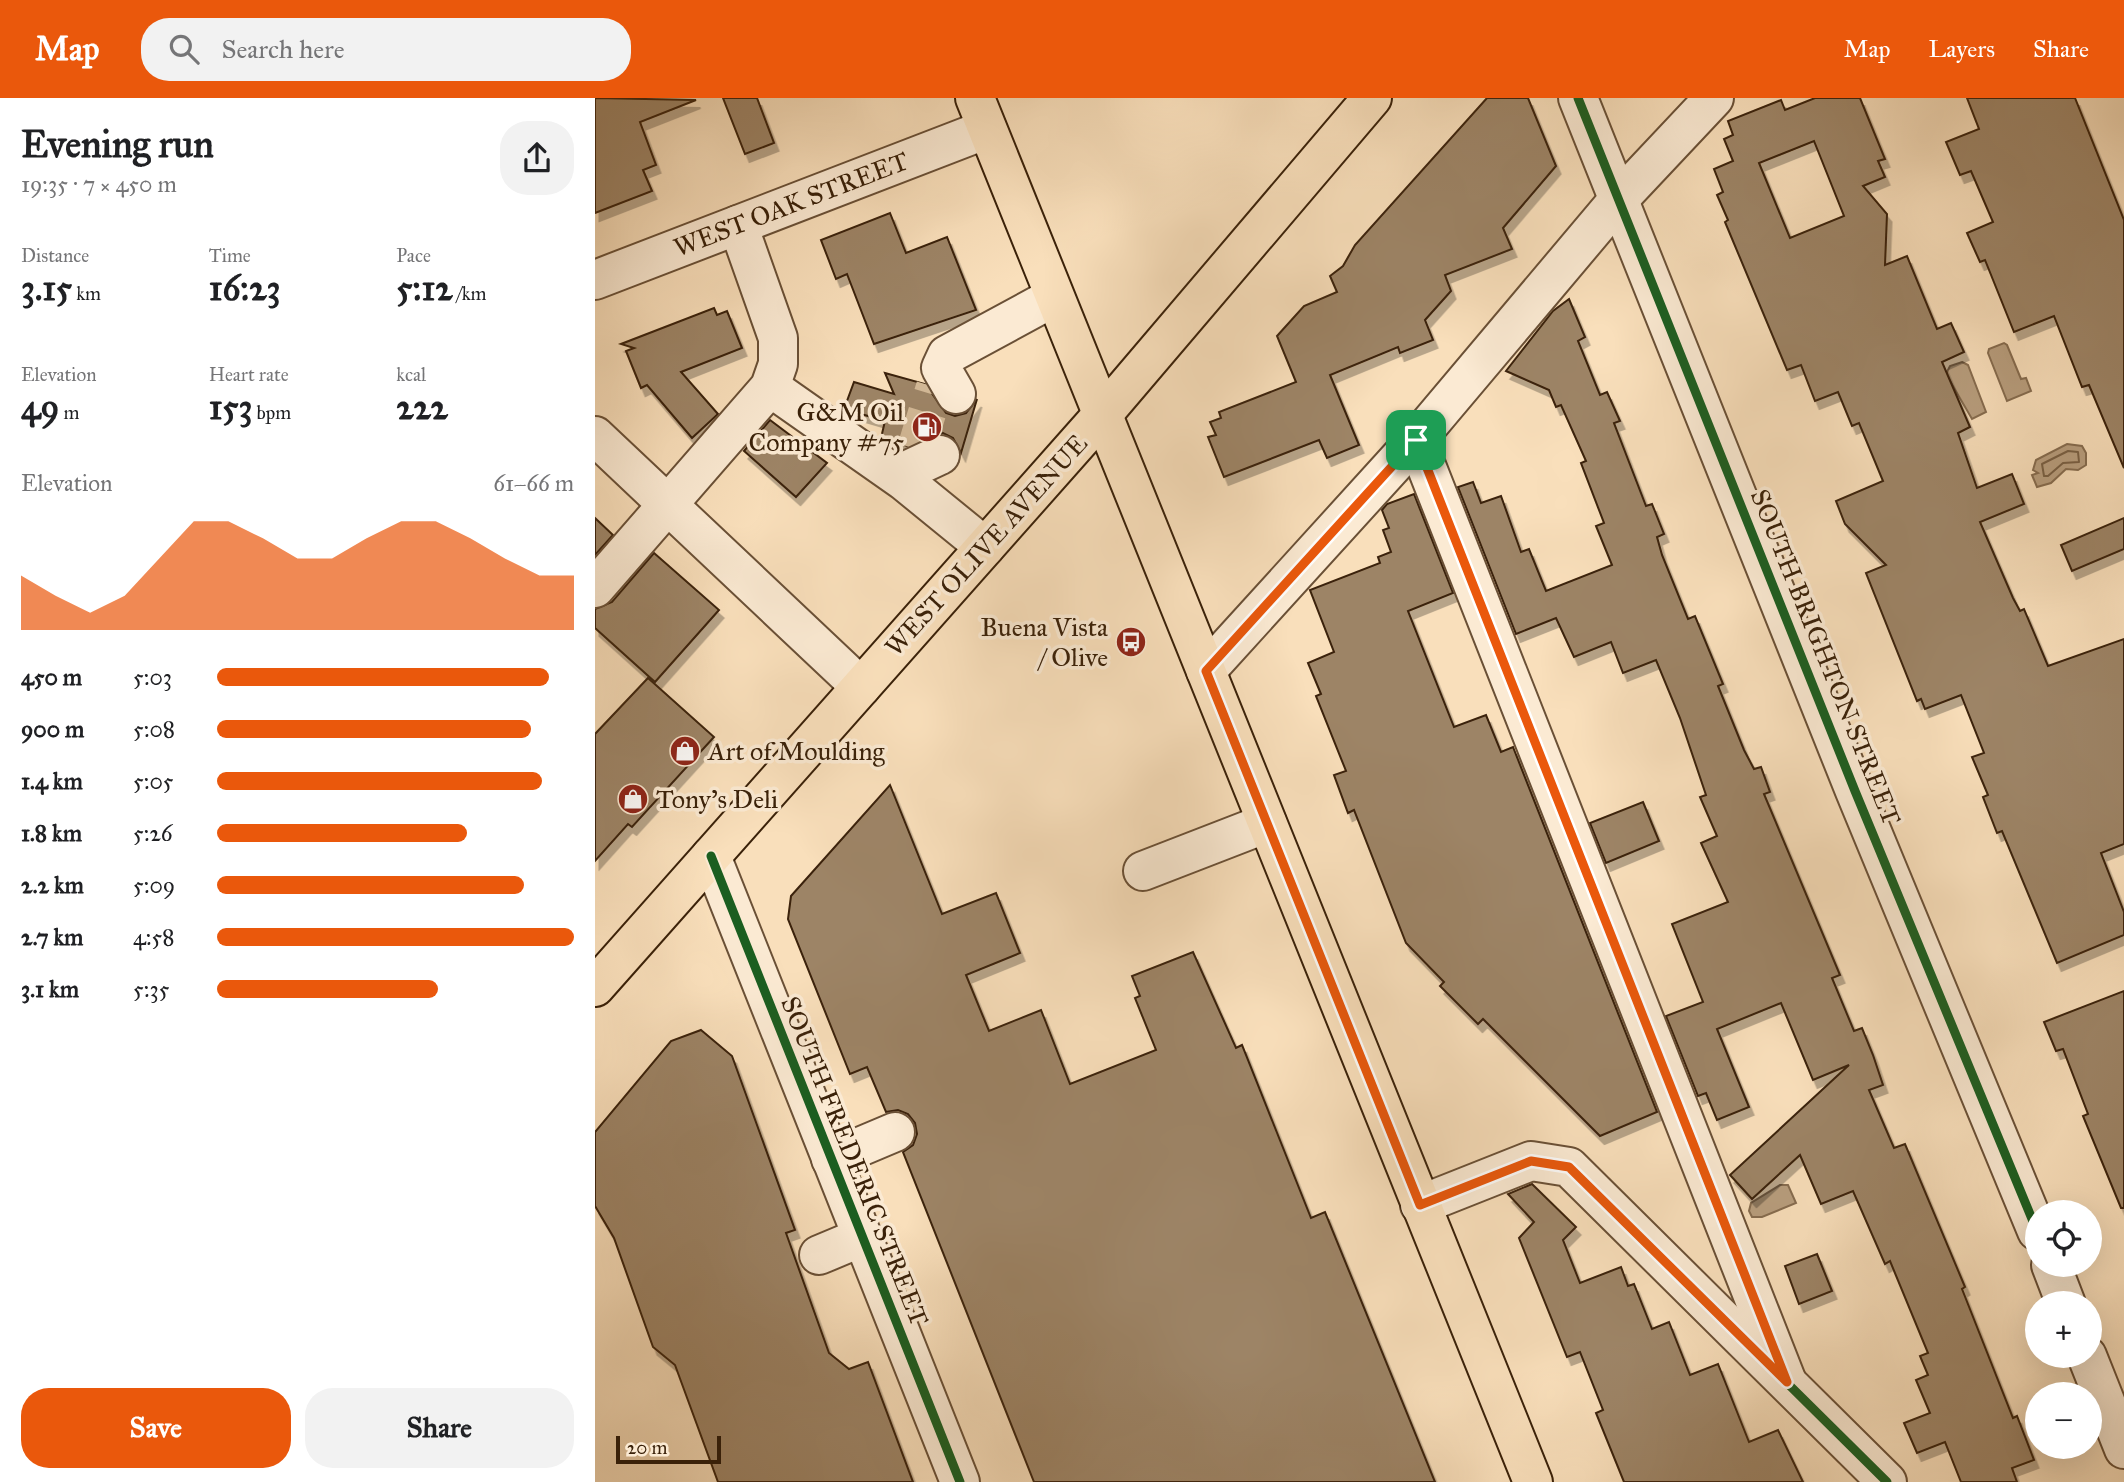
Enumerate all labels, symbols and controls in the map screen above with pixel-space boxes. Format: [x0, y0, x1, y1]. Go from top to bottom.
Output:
search box [141, 18, 631, 81]
text: Map [35, 29, 99, 69]
icon: search [165, 30, 203, 68]
text: Search here [221, 33, 345, 65]
text: Map [1844, 34, 1891, 64]
text: Layers [1929, 34, 1995, 64]
text: Share [2033, 34, 2089, 64]
text: Evening run [21, 121, 214, 167]
button: share [500, 121, 574, 195]
street label: WEST OAK STREET [669, 144, 913, 264]
text: 19:35 · 7 × 450 m [21, 170, 177, 198]
text: Distance [21, 244, 89, 267]
text: Time [209, 244, 251, 267]
text: Pace [396, 244, 431, 267]
text: 3.15 [21, 267, 72, 310]
text: 16:23 [209, 267, 280, 310]
text: 5:12 [396, 267, 453, 310]
text: km [72, 282, 101, 305]
text: /km [453, 282, 487, 305]
text: Elevation [21, 363, 96, 386]
text: Heart rate [209, 363, 289, 386]
text: kcal [396, 363, 426, 386]
text: 49 [21, 386, 59, 429]
text: 153 [209, 386, 253, 429]
text: 222 [396, 386, 448, 429]
place label: G&M Oil Company #75 [749, 396, 904, 458]
text: m [59, 401, 79, 424]
text: bpm [253, 401, 291, 424]
fuel station icon: G&M Oil Company #75 [910, 410, 944, 444]
pin [1386, 410, 1446, 470]
icon: arrive [1397, 421, 1435, 459]
street label: WEST OLIVE AVENUE [878, 428, 1094, 662]
text: Elevation [21, 469, 112, 497]
text: 61–66 m [493, 469, 574, 497]
street label: SOUTH BRIGHTON STREET [1744, 484, 1908, 830]
place label: Buena Vista / Olive [981, 611, 1108, 673]
bus stop icon: Buena Vista / Olive [1114, 625, 1148, 659]
text: 450 m [21, 663, 82, 691]
text: 5:03 [133, 663, 172, 691]
text: 900 m [21, 715, 84, 743]
text: 5:08 [133, 715, 175, 743]
shop icon: Art of Moulding [668, 734, 702, 768]
place label: Art of Moulding [707, 735, 886, 767]
text: 1.4 km [21, 767, 83, 795]
text: 5:05 [133, 767, 174, 795]
shop icon: Tony's Deli [616, 782, 650, 816]
place label: Tony's Deli [656, 783, 778, 815]
text: 1.8 km [21, 819, 82, 847]
text: 5:26 [133, 819, 173, 847]
text: 2.2 km [21, 871, 84, 899]
text: 5:09 [133, 871, 175, 899]
text: 2.7 km [21, 923, 83, 951]
text: 4:58 [133, 923, 175, 951]
text: 3.1 km [21, 975, 79, 1003]
text: 5:35 [133, 975, 169, 1003]
street label: SOUTH FREDERIC STREET [774, 992, 936, 1330]
map controls [2025, 1200, 2102, 1459]
button: locate [2025, 1200, 2102, 1277]
button: + [2025, 1291, 2102, 1368]
button: − [2025, 1382, 2102, 1459]
button: Save [21, 1388, 291, 1468]
button: Share [305, 1388, 574, 1468]
scale bar [616, 1433, 721, 1465]
text: 20 m [627, 1436, 668, 1459]

